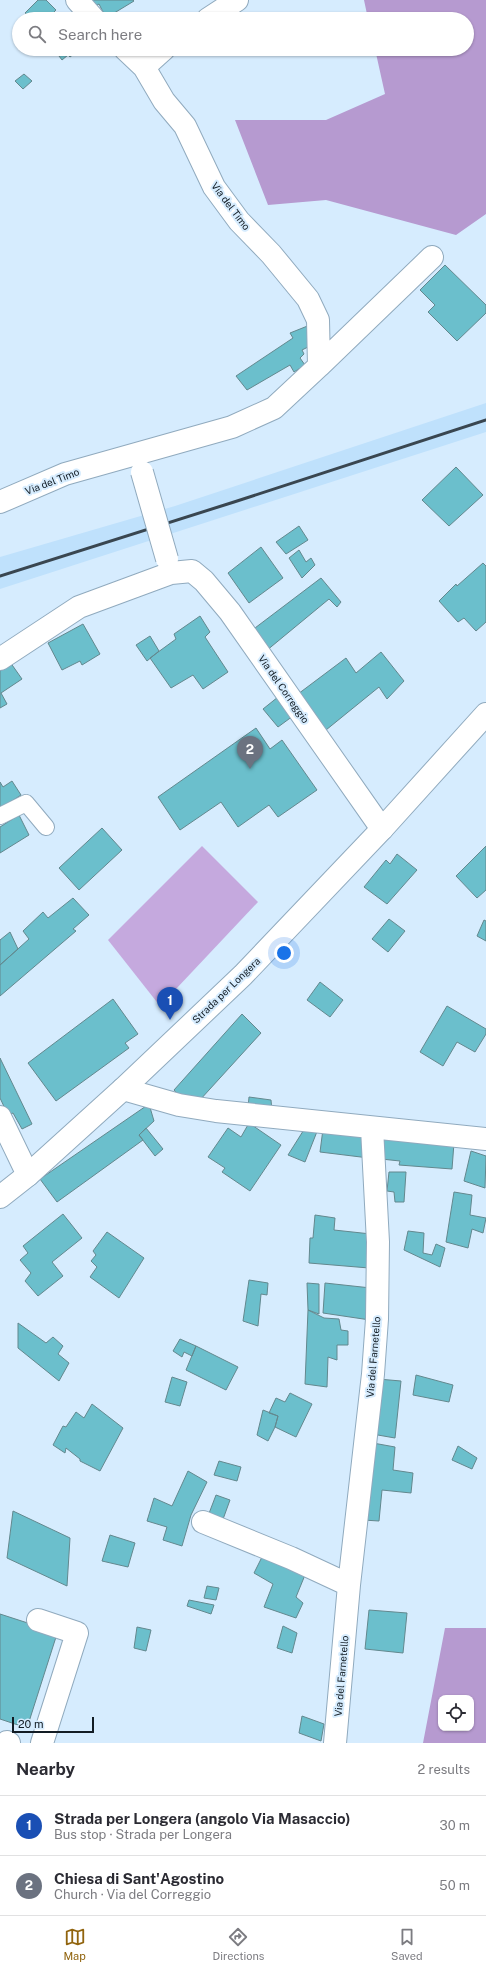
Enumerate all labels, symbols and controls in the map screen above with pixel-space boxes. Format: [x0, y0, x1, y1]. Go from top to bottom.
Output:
search box [12, 12, 474, 56]
icon: search [26, 23, 48, 45]
text: Search here [58, 26, 142, 43]
street label: Via del Timo [209, 180, 253, 233]
street label: Via del Timo [23, 465, 81, 497]
street label: Via del Correggio [256, 653, 312, 726]
pin: 2 [237, 736, 263, 769]
your location [274, 943, 294, 963]
street label: Strada per Longera [190, 955, 262, 1025]
pin: 1 [157, 987, 183, 1020]
street label: Via del Farnetello [363, 1316, 383, 1398]
street label: Via del Farnetello [331, 1635, 351, 1717]
map controls [438, 1695, 474, 1731]
button: locate [438, 1695, 474, 1731]
scale bar [12, 1715, 94, 1734]
text: 20 m [18, 1718, 43, 1730]
text: Nearby [16, 1759, 75, 1779]
text: 2 results [418, 1762, 470, 1777]
text: Strada per Longera (angolo Via Masaccio) [54, 1810, 350, 1827]
text: 1 [26, 1818, 32, 1833]
text: 30 m [440, 1818, 470, 1833]
text: Bus stop · Strada per Longera [54, 1827, 232, 1842]
text: Chiesa di Sant'Agostino [54, 1870, 224, 1887]
text: 2 [25, 1878, 33, 1893]
text: 50 m [439, 1878, 470, 1893]
text: Church · Via del Correggio [54, 1887, 211, 1902]
tab: Map [63, 1926, 86, 1962]
tab: Directions [213, 1926, 264, 1962]
tab: Saved [391, 1926, 423, 1962]

